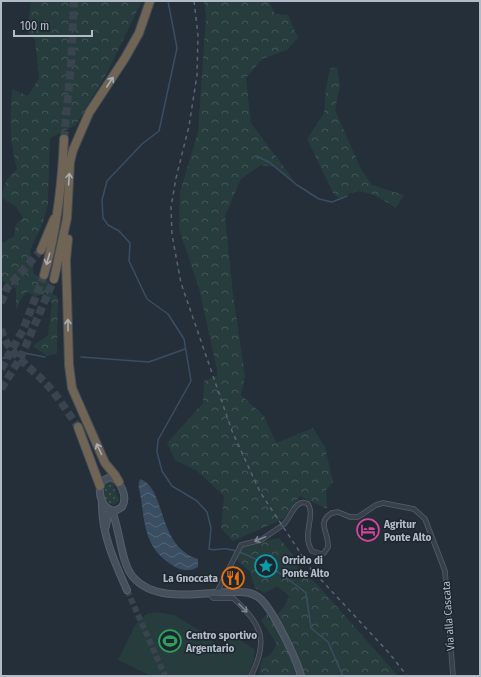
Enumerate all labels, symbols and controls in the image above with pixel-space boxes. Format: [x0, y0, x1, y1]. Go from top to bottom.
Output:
scale bar [14, 12, 92, 38]
text: 100 m [20, 19, 49, 33]
one-way arrow [106, 77, 114, 88]
one-way arrow [65, 173, 72, 186]
one-way arrow [44, 252, 51, 265]
one-way arrow [64, 319, 72, 332]
one-way arrow [95, 444, 102, 456]
hotel icon: Agritur Ponte Alto [355, 517, 381, 543]
place label: Agritur Ponte Alto [383, 518, 431, 544]
one-way arrow [254, 536, 266, 544]
place icon: Orrido di Ponte Alto [253, 553, 279, 579]
place label: Orrido di Ponte Alto [282, 554, 329, 580]
restaurant icon: La Gnoccata [220, 565, 246, 591]
place label: La Gnoccata [163, 572, 219, 585]
street label: Via alla Cascata [440, 581, 457, 651]
one-way arrow [238, 603, 248, 613]
sports icon: Centro sportivo Argentario [157, 628, 183, 654]
place label: Centro sportivo Argentario [185, 629, 257, 655]

